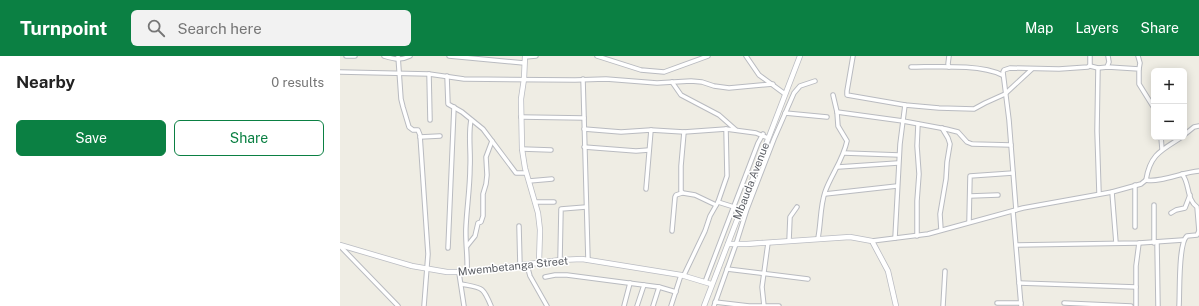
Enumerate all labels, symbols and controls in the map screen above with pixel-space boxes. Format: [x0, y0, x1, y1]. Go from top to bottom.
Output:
search box [131, 10, 411, 46]
text: Turnpoint [20, 17, 107, 39]
icon: search [145, 17, 167, 39]
text: Search here [177, 20, 262, 37]
text: Map [1025, 20, 1053, 36]
text: Layers [1075, 20, 1119, 36]
text: Share [1141, 20, 1179, 36]
map controls [1151, 68, 1187, 140]
button: + [1151, 68, 1187, 104]
text: Nearby [16, 72, 75, 92]
text: 0 results [271, 75, 324, 90]
button: − [1151, 104, 1187, 140]
button: Save [16, 120, 166, 156]
button: Share [174, 120, 324, 156]
street label: Mbauda Avenue [731, 141, 771, 221]
street label: Mwembetanga Street [457, 254, 569, 278]

